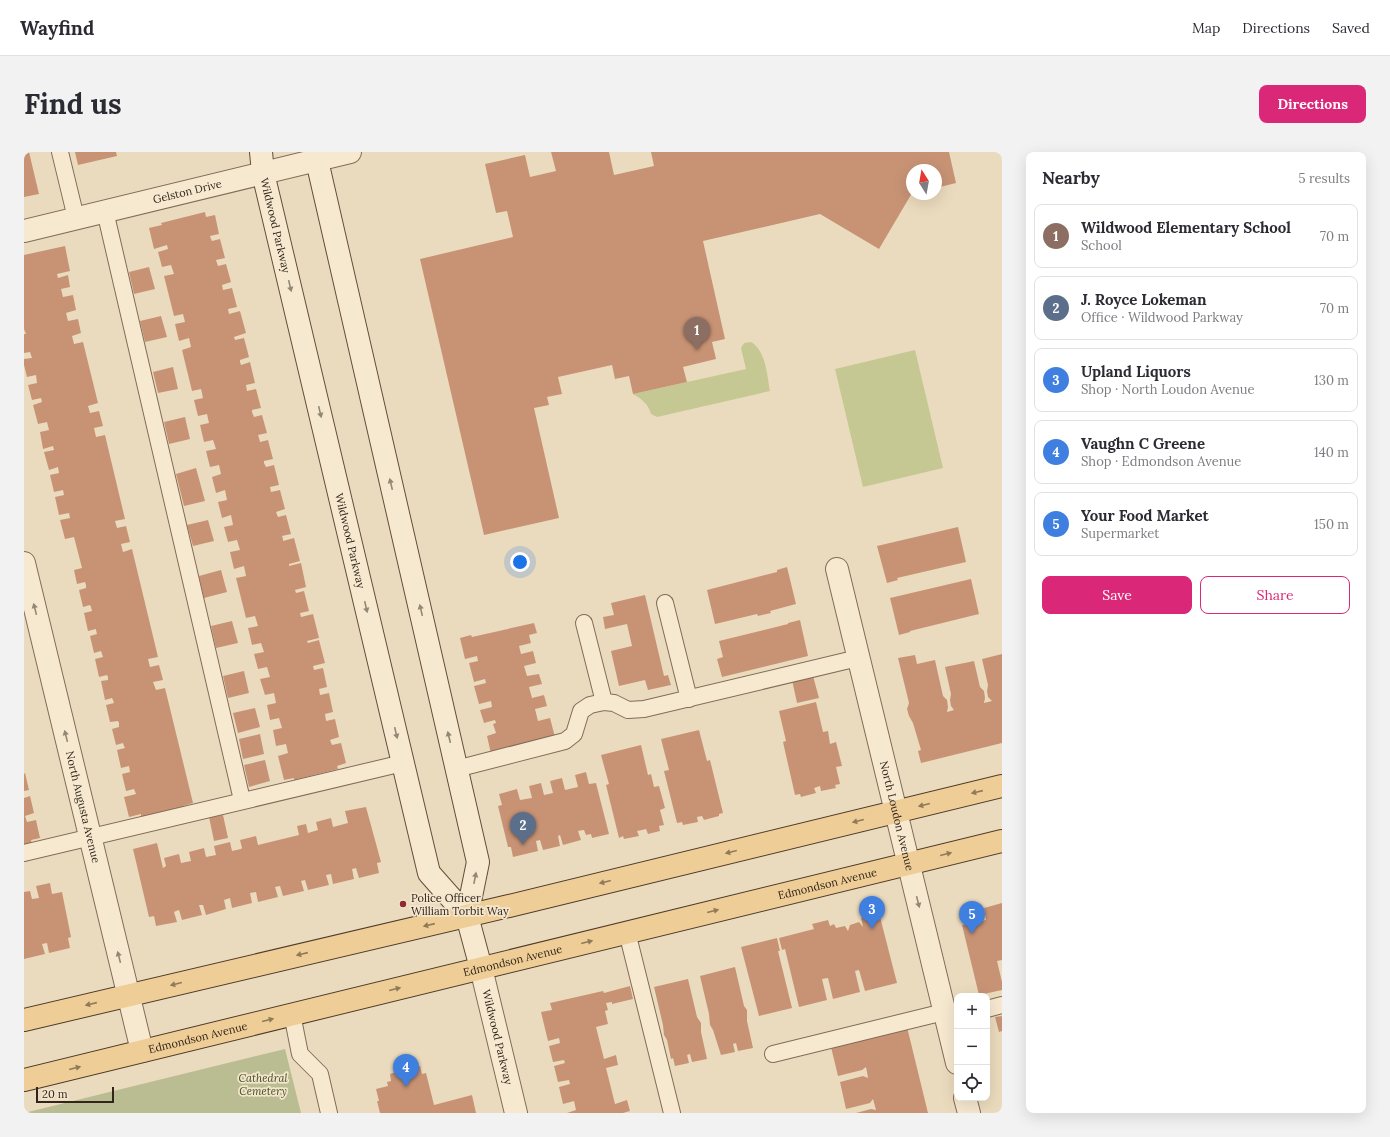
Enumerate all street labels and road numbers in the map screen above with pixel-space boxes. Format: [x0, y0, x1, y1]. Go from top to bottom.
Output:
street label: Gelston Drive [151, 176, 223, 207]
street label: Wildwood Parkway [257, 176, 294, 275]
street label: Wildwood Parkway [332, 492, 368, 590]
street label: North Augusta Avenue [63, 750, 103, 864]
street label: North Loudon Avenue [877, 759, 917, 872]
street label: Edmondson Avenue [776, 865, 878, 903]
street label: Edmondson Avenue [462, 942, 564, 979]
street label: Wildwood Parkway [479, 988, 516, 1086]
street label: Edmondson Avenue [147, 1019, 249, 1056]

